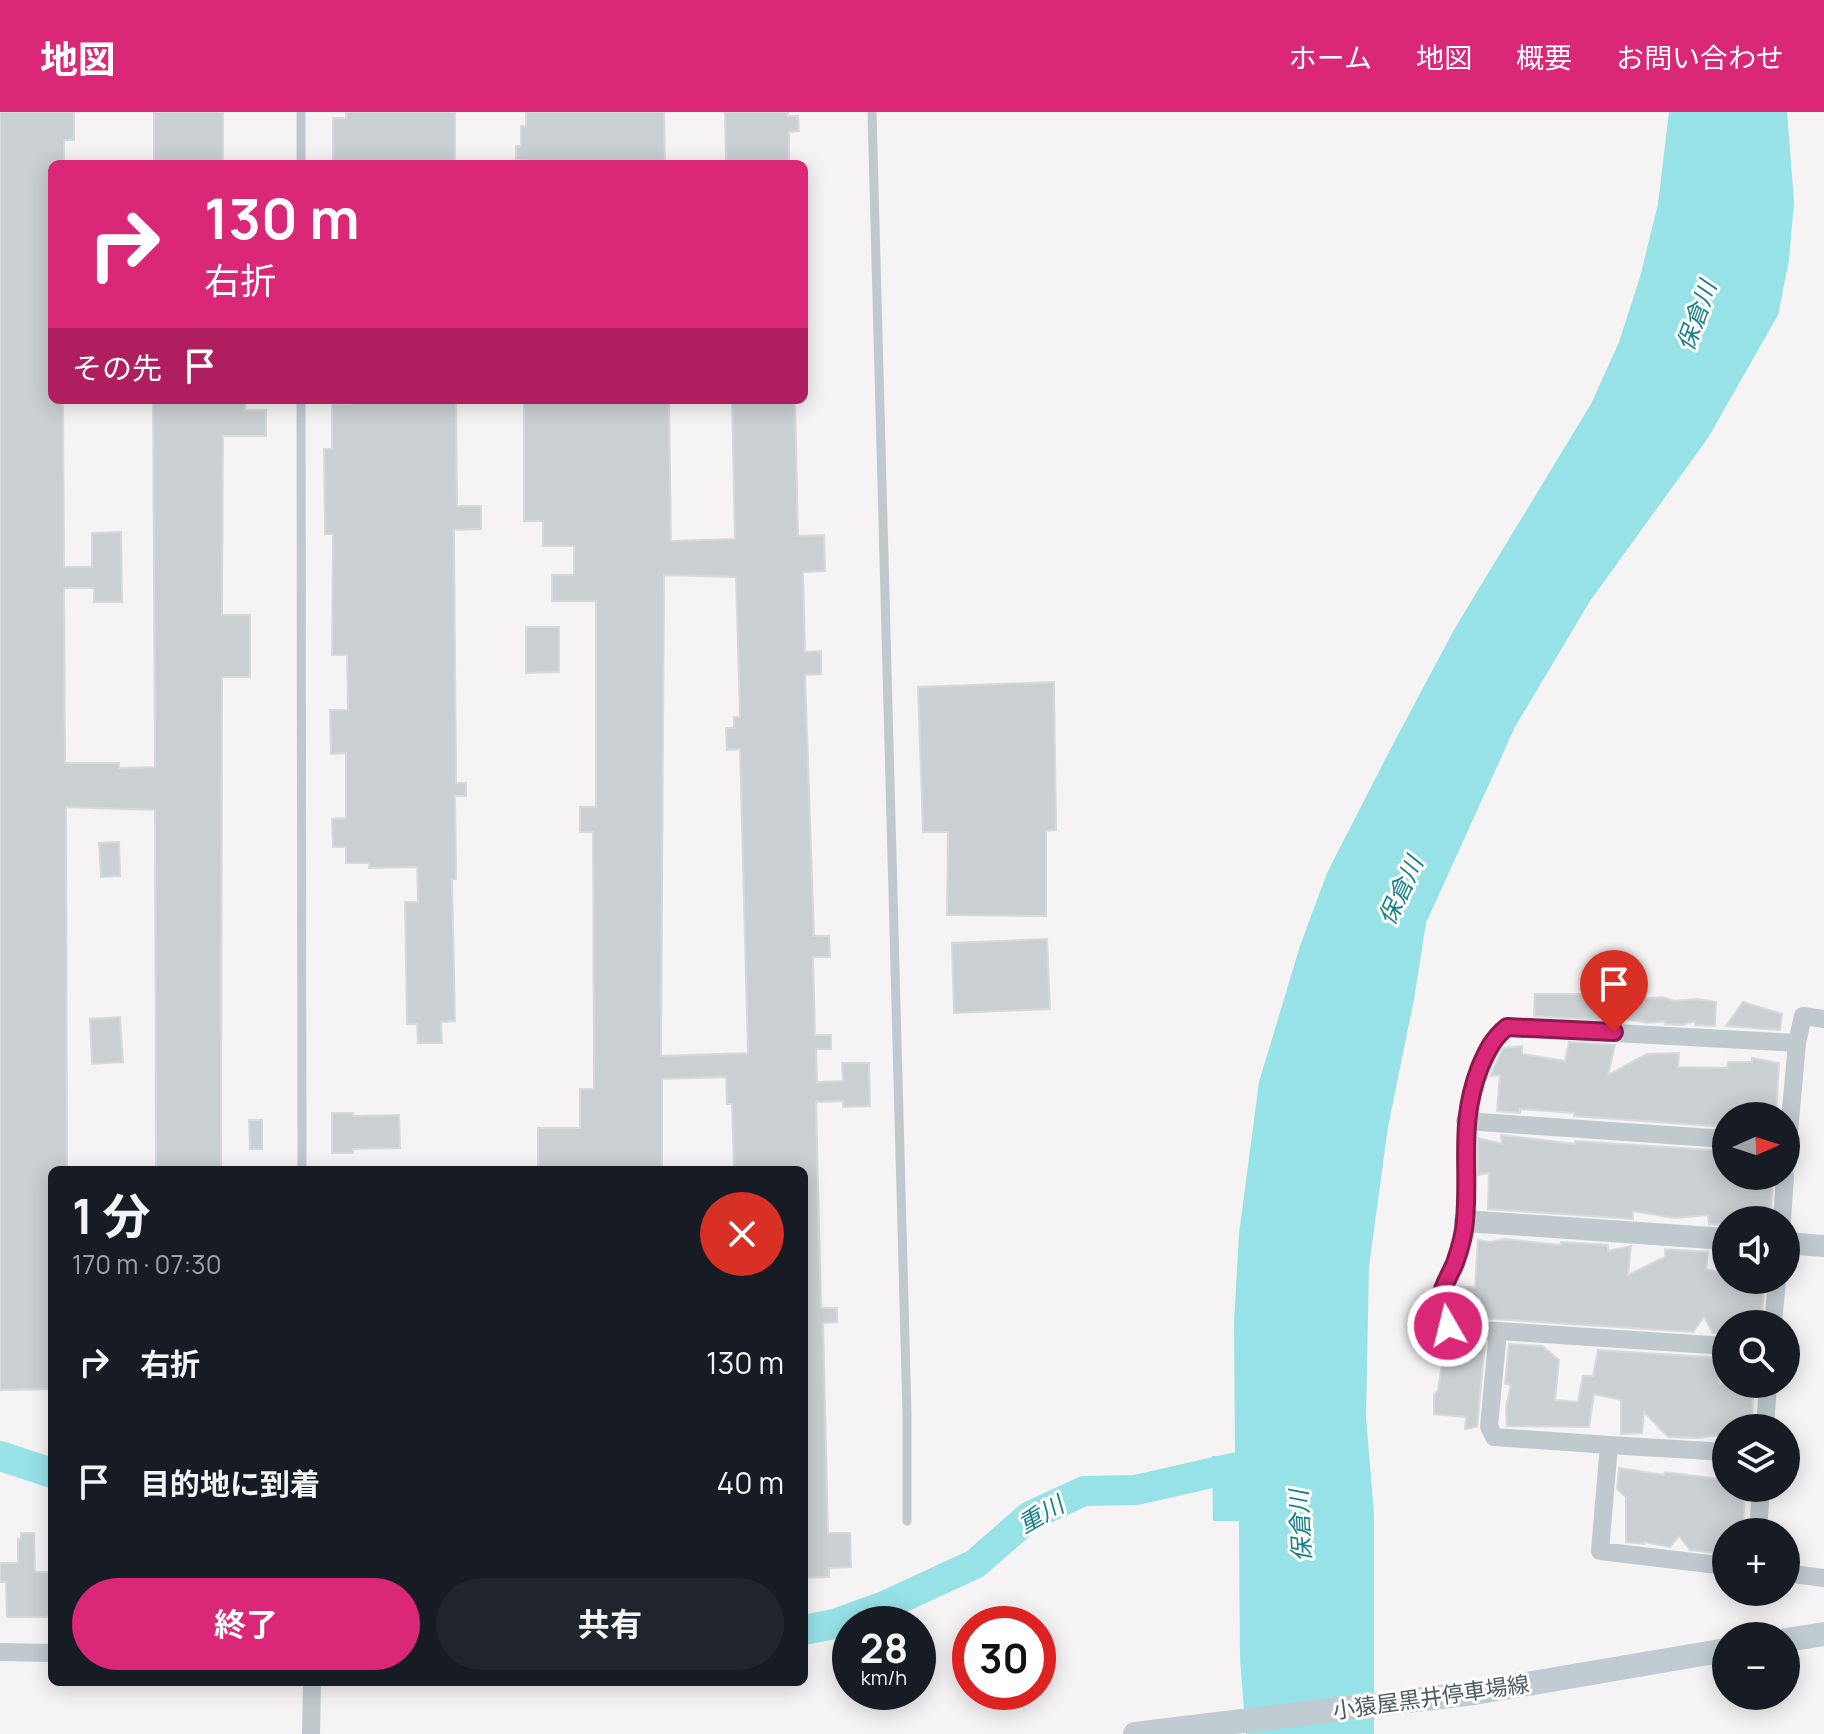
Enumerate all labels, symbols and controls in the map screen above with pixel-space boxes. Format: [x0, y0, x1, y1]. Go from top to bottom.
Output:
text: 地図 [40, 32, 116, 84]
text: ホーム [1289, 38, 1372, 76]
text: 地図 [1416, 38, 1472, 76]
text: 概要 [1516, 38, 1572, 76]
text: お問い合わせ [1616, 38, 1784, 76]
text: 130 m [204, 179, 360, 256]
icon: right [72, 192, 176, 296]
text: 右折 [204, 256, 276, 305]
water label: 保倉川 [1668, 273, 1724, 355]
icon: arrive [178, 344, 222, 388]
text: その先 [72, 347, 162, 388]
water label: 保倉川 [1369, 848, 1431, 930]
pin [1580, 950, 1648, 1032]
icon: arrive [1592, 962, 1636, 1006]
north arrow [1712, 1102, 1800, 1190]
map controls [1712, 1102, 1800, 1710]
text: 1 分 [72, 1183, 151, 1248]
button: close [700, 1192, 784, 1276]
button: sound [1712, 1206, 1800, 1294]
text: 170 m · 07:30 [72, 1246, 222, 1282]
position arrow [1406, 1284, 1490, 1368]
button: search [1712, 1310, 1800, 1398]
icon: right [72, 1340, 116, 1384]
text: 130 m [706, 1342, 784, 1383]
text: 右折 [140, 1343, 200, 1384]
button: layers [1712, 1414, 1800, 1502]
icon: arrive [72, 1460, 116, 1504]
text: 40 m [717, 1462, 784, 1503]
text: 目的地に到着 [140, 1463, 320, 1504]
water label: 重川 [1011, 1486, 1072, 1540]
water label: 保倉川 [1281, 1486, 1318, 1563]
button: + [1712, 1518, 1800, 1606]
button: 終了 [72, 1578, 420, 1670]
button: 共有 [436, 1578, 784, 1670]
speed limit sign: 30 [952, 1606, 1056, 1710]
text: 28 [860, 1620, 908, 1675]
button: − [1712, 1622, 1800, 1710]
text: km/h [861, 1664, 907, 1691]
street label: 小猿屋黒井停車場線 [1331, 1668, 1531, 1726]

